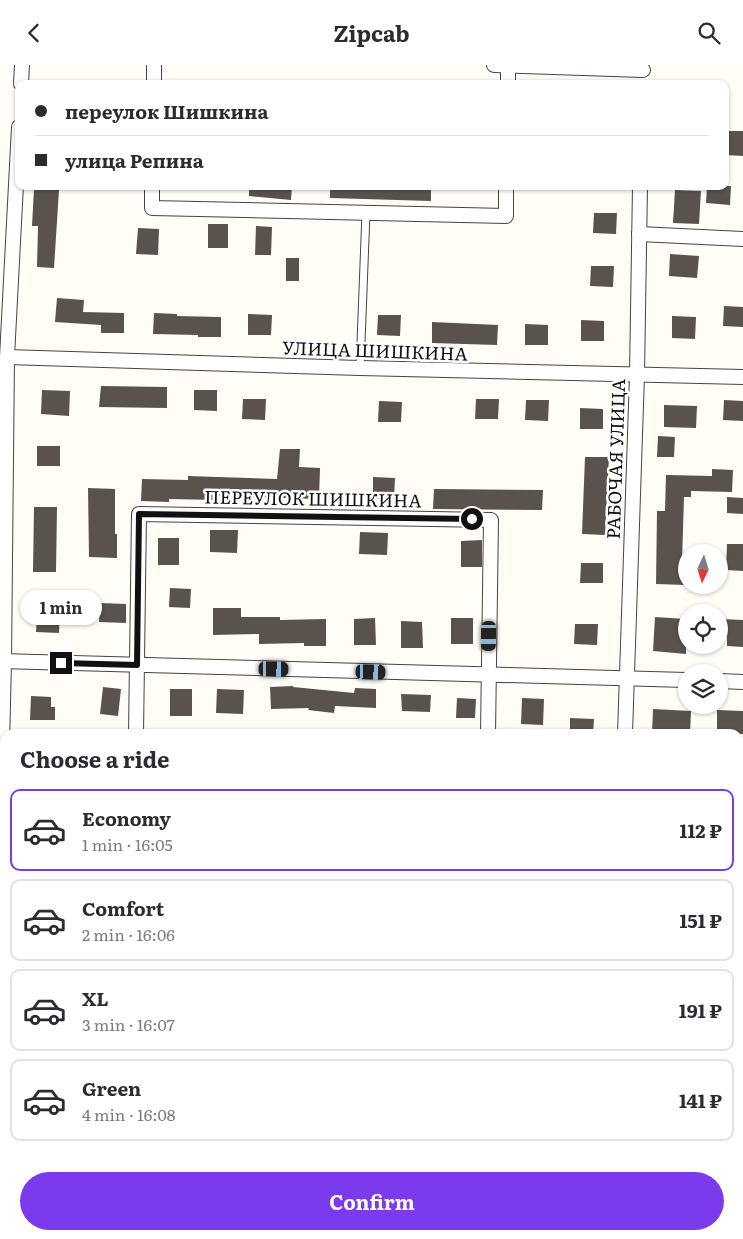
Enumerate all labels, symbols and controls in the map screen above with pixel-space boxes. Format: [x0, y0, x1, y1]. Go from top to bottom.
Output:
text: Zipcab [333, 16, 410, 49]
icon: back [20, 19, 48, 47]
icon: search [695, 19, 723, 47]
text: переулок Шишкина [65, 97, 268, 125]
text: улица Репина [65, 146, 204, 174]
street label: УЛИЦА ШИШКИНА [282, 333, 468, 367]
street label: РАБОЧАЯ УЛИЦА [599, 378, 631, 540]
street label: ПЕРЕУЛОК ШИШКИНА [204, 483, 422, 513]
route start [461, 508, 483, 530]
north arrow [678, 544, 728, 594]
map controls [678, 544, 728, 714]
callout: 1 min [20, 591, 102, 625]
text: 1 min [40, 595, 82, 619]
button: locate [678, 604, 728, 654]
car [481, 621, 496, 651]
route end [50, 652, 72, 674]
car [258, 661, 289, 677]
car [355, 664, 386, 680]
button: layers [678, 664, 728, 714]
text: Choose a ride [20, 742, 169, 775]
text: Economy [82, 804, 171, 832]
icon: car [22, 808, 67, 853]
text: 112 ₽ [680, 816, 722, 844]
text: 1 min · 16:05 [82, 832, 173, 856]
text: Comfort [82, 894, 164, 922]
icon: car [22, 898, 67, 943]
text: 151 ₽ [679, 906, 722, 934]
text: 2 min · 16:06 [82, 922, 175, 946]
text: XL [82, 984, 109, 1012]
icon: car [22, 988, 67, 1033]
text: 191 ₽ [679, 996, 722, 1024]
text: 3 min · 16:07 [82, 1012, 175, 1036]
text: Green [82, 1074, 141, 1102]
icon: car [22, 1078, 67, 1123]
text: 141 ₽ [679, 1086, 722, 1114]
text: 4 min · 16:08 [82, 1102, 176, 1126]
button: Confirm [20, 1172, 724, 1230]

